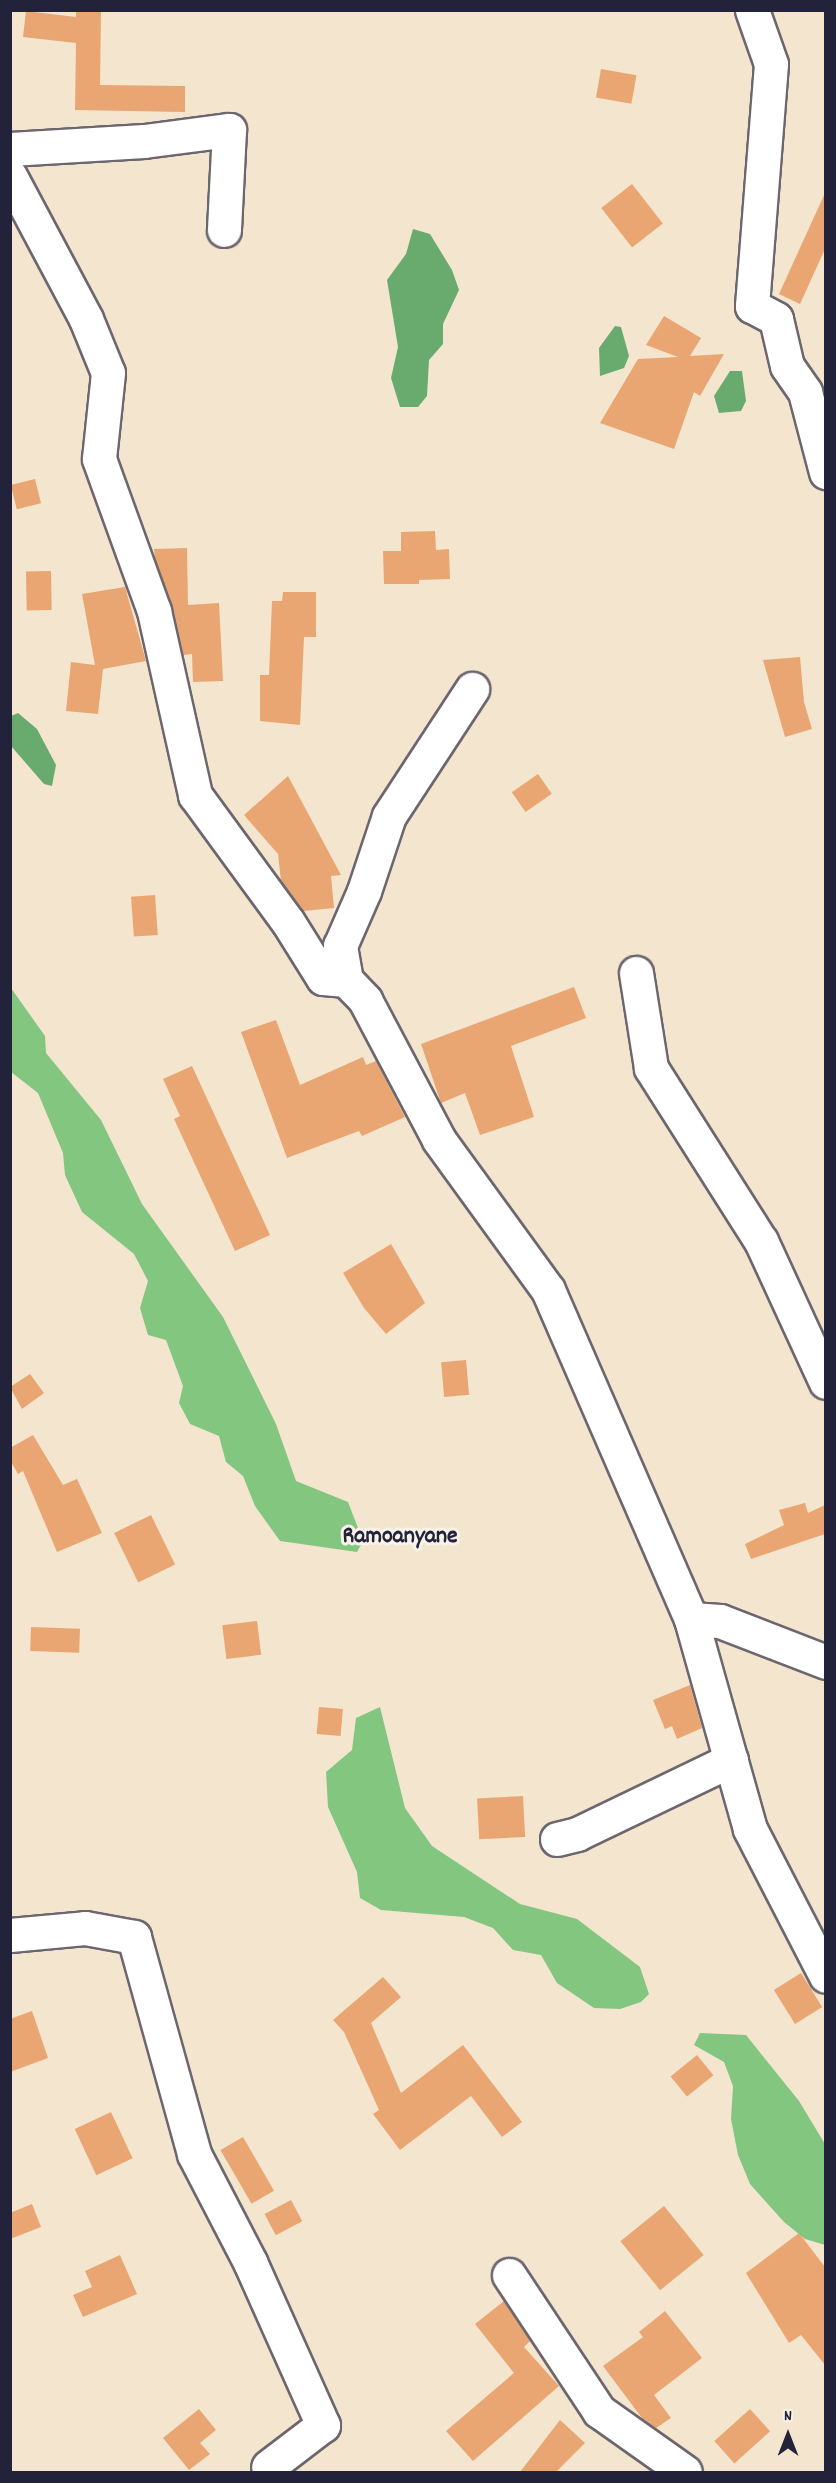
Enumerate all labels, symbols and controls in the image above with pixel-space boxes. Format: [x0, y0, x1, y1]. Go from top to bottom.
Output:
district label: Ramoanyane [342, 1524, 458, 1552]
north arrow [758, 2405, 818, 2465]
text: N [784, 2405, 792, 2428]

